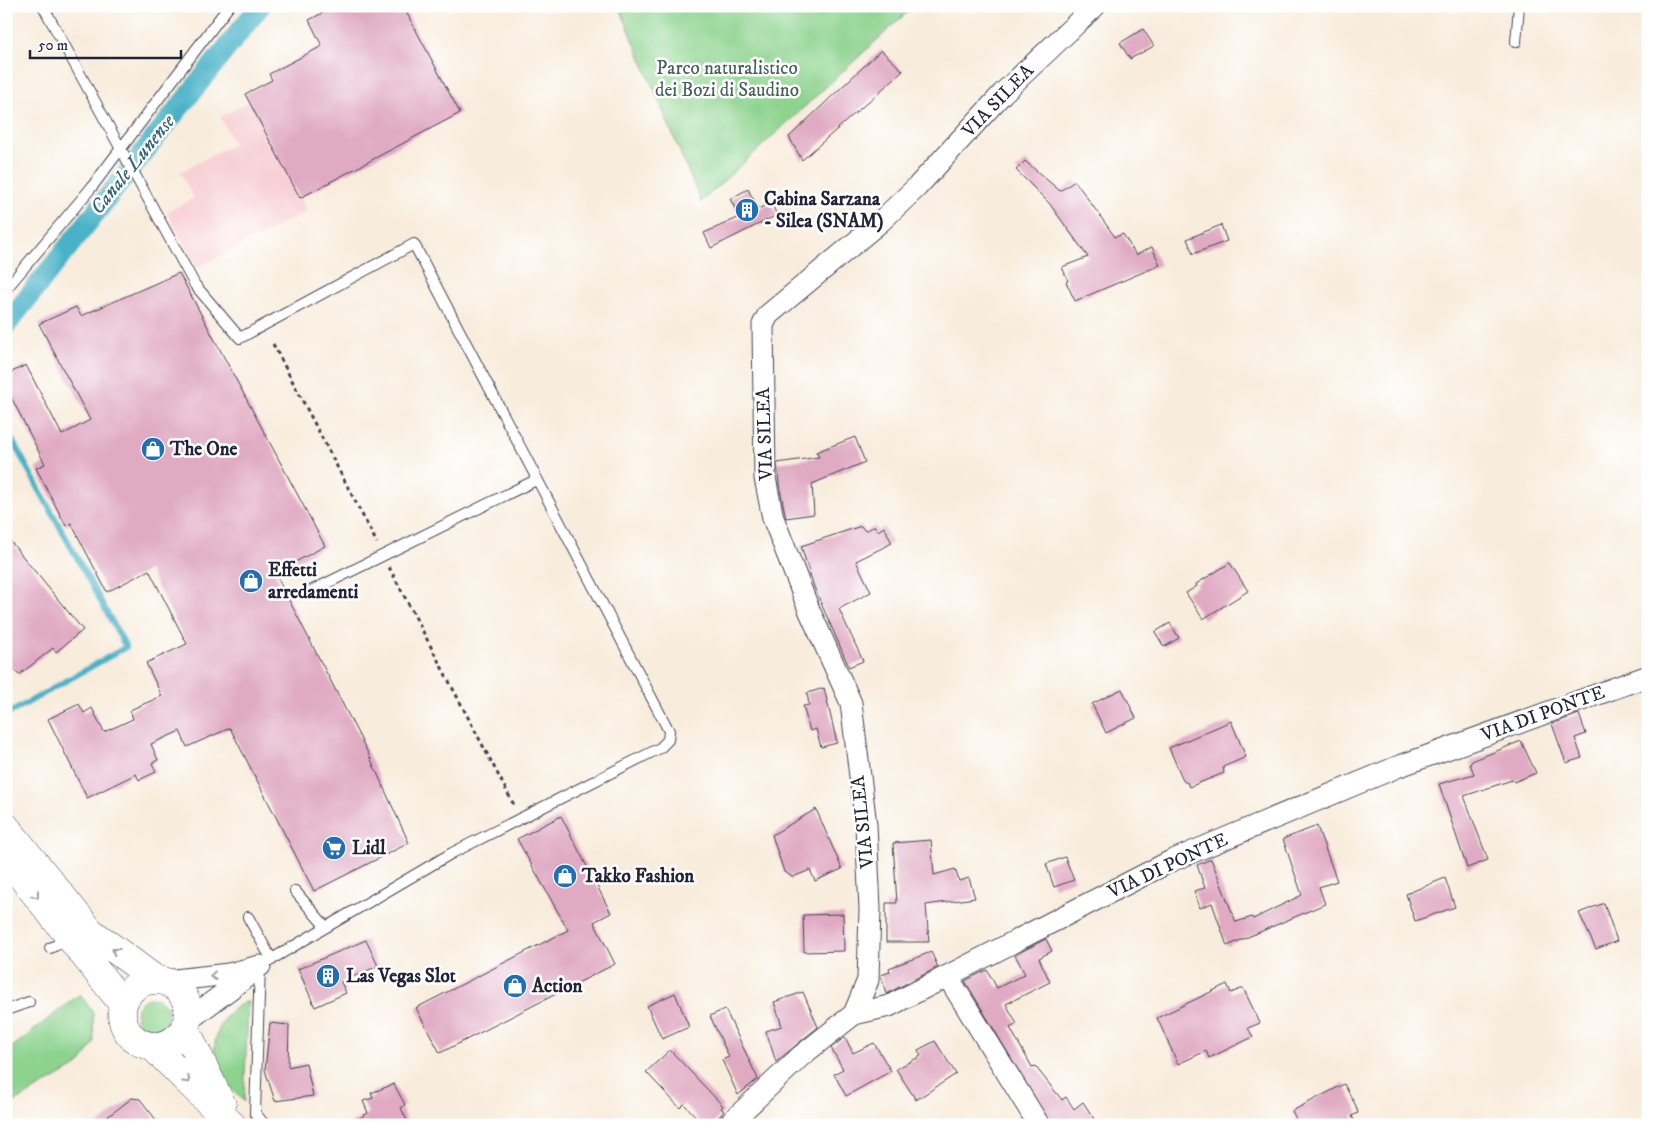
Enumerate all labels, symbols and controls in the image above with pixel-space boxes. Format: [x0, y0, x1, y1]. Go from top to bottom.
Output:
scale bar [30, 28, 181, 60]
text: 50 m [38, 36, 68, 55]
park label: Parco naturalistico dei Bozi di Saudino [655, 57, 799, 102]
street label: VIA SILEA [957, 59, 1039, 143]
water label: Canale Lunense [85, 109, 182, 220]
place label: Cabina Sarzana - Silea (SNAM) [764, 188, 884, 233]
building icon: Cabina Sarzana - Silea (SNAM) [734, 197, 760, 223]
street label: VIA SILEA [752, 386, 778, 482]
shop icon: The One [140, 436, 166, 462]
place label: The One [169, 438, 238, 461]
place label: Effetti arredamenti [268, 559, 359, 604]
shop icon: Effetti arredamenti [238, 568, 264, 594]
street label: VIA DI PONTE [1477, 681, 1608, 747]
street label: VIA SILEA [847, 774, 879, 870]
street label: VIA DI PONTE [1104, 828, 1232, 904]
supermarket icon: Lidl [321, 835, 347, 861]
place label: Lidl [352, 837, 386, 860]
shop icon: Takko Fashion [552, 863, 578, 889]
place label: Takko Fashion [581, 865, 695, 888]
one-way arrow [31, 889, 39, 898]
one-way arrow [112, 948, 121, 956]
building icon: Las Vegas Slot [315, 963, 341, 989]
place label: Las Vegas Slot [346, 965, 457, 988]
one-way arrow [209, 970, 217, 981]
shop icon: Action [502, 973, 528, 999]
place label: Action [531, 975, 584, 998]
one-way arrow [181, 1075, 190, 1084]

